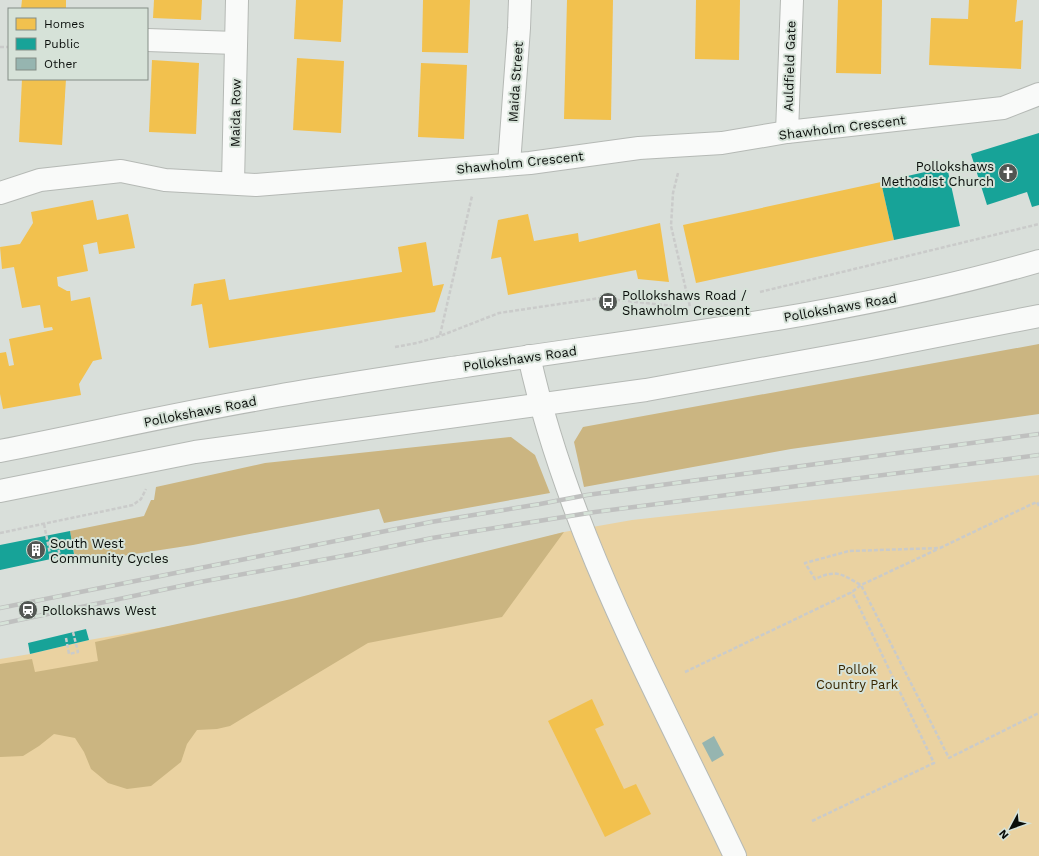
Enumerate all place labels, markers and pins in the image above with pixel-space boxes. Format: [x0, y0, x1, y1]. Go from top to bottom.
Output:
place label: Pollokshaws Methodist Church [881, 159, 994, 189]
church icon: Pollokshaws Methodist Church [997, 162, 1019, 184]
place label: Pollokshaws Road / Shawholm Crescent [622, 288, 750, 318]
bus stop icon: Pollokshaws Road / Shawholm Crescent [597, 291, 619, 313]
place label: South West Community Cycles [50, 536, 169, 566]
building icon: South West Community Cycles [25, 539, 47, 561]
station icon: Pollokshaws West [17, 599, 39, 621]
place label: Pollokshaws West [42, 603, 157, 618]

